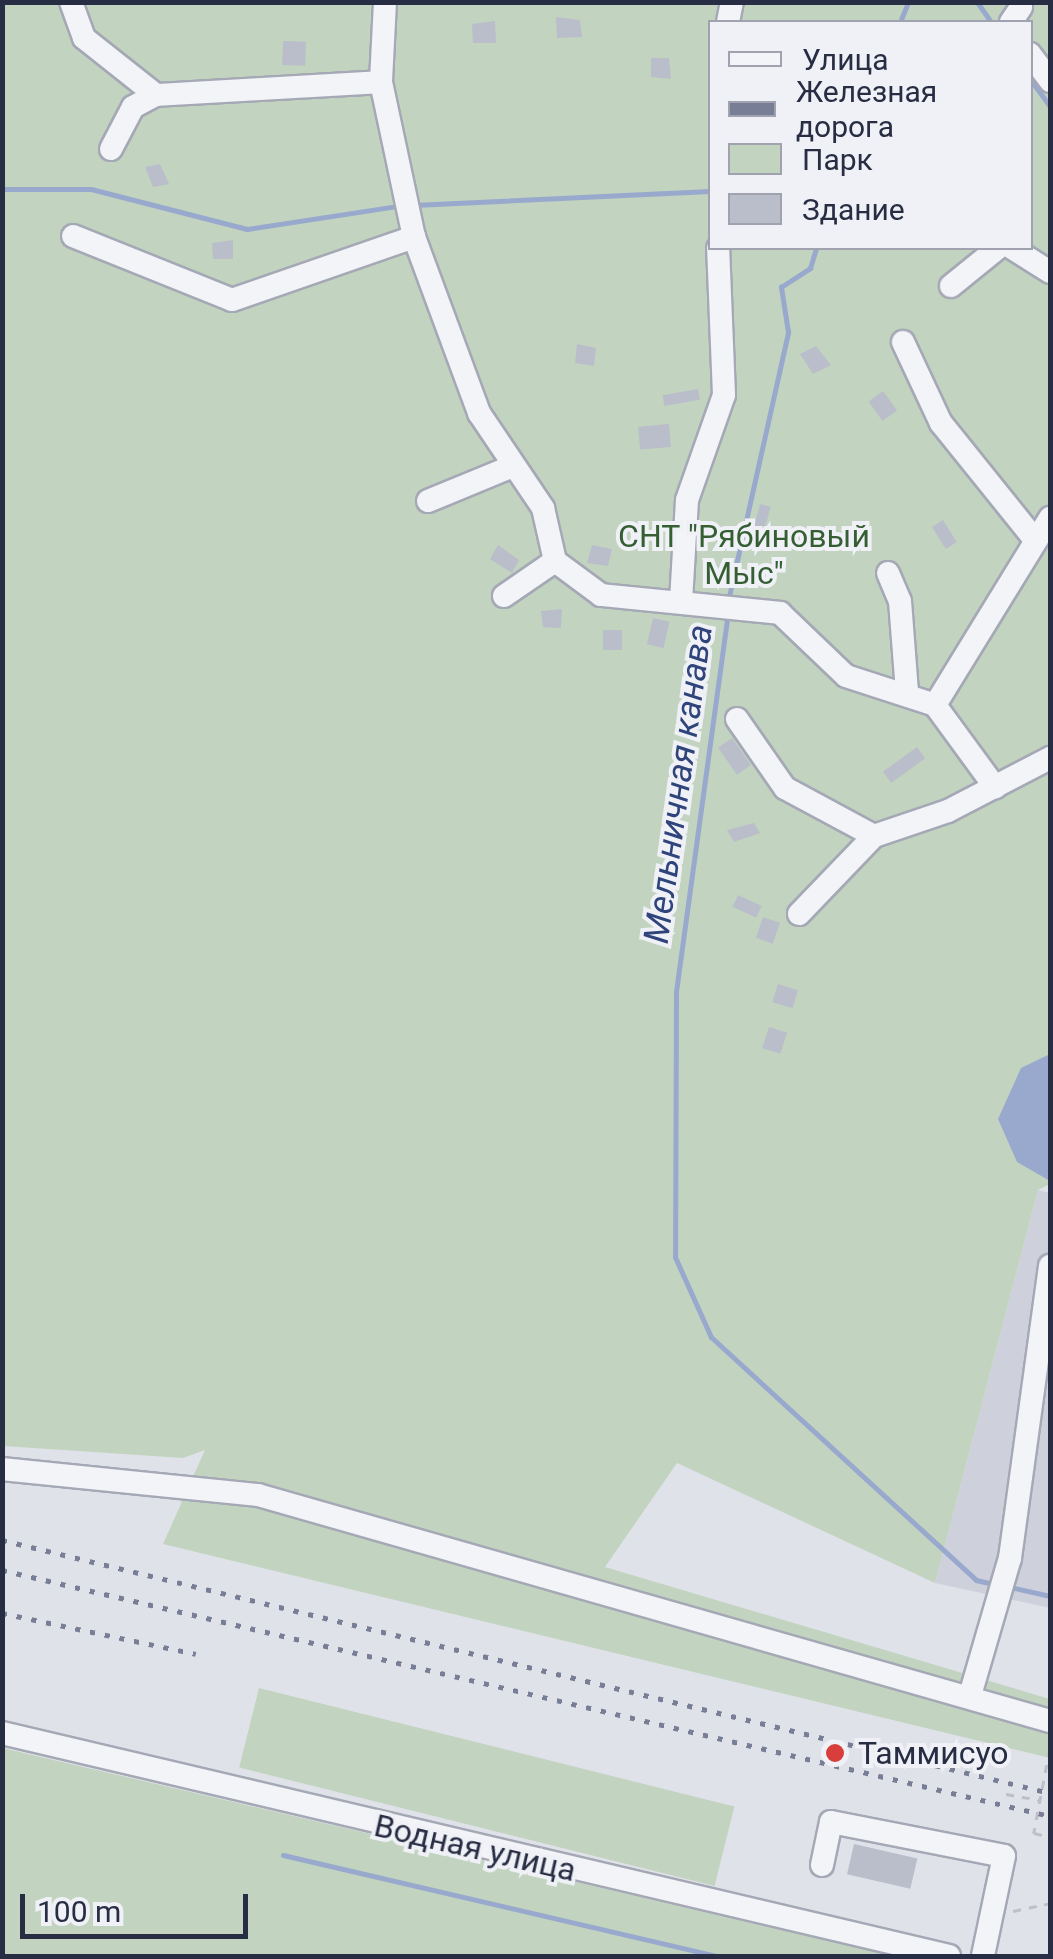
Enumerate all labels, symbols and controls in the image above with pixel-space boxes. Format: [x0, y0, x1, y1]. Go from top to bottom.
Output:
legend [708, 20, 1033, 250]
text: Улица [802, 42, 889, 77]
text: Железная дорога [796, 74, 937, 144]
text: Парк [802, 142, 873, 177]
text: Здание [802, 192, 905, 227]
park label: СНТ "Рябиновый Мыс" [618, 518, 870, 593]
water label: Мельничная канава [636, 622, 722, 946]
place label: Таммисуо [858, 1734, 1009, 1772]
marker: Таммисуо [822, 1740, 848, 1766]
street label: Водная улица [371, 1806, 579, 1890]
scale bar [25, 1874, 252, 1936]
text: 100 m [37, 1894, 121, 1929]

